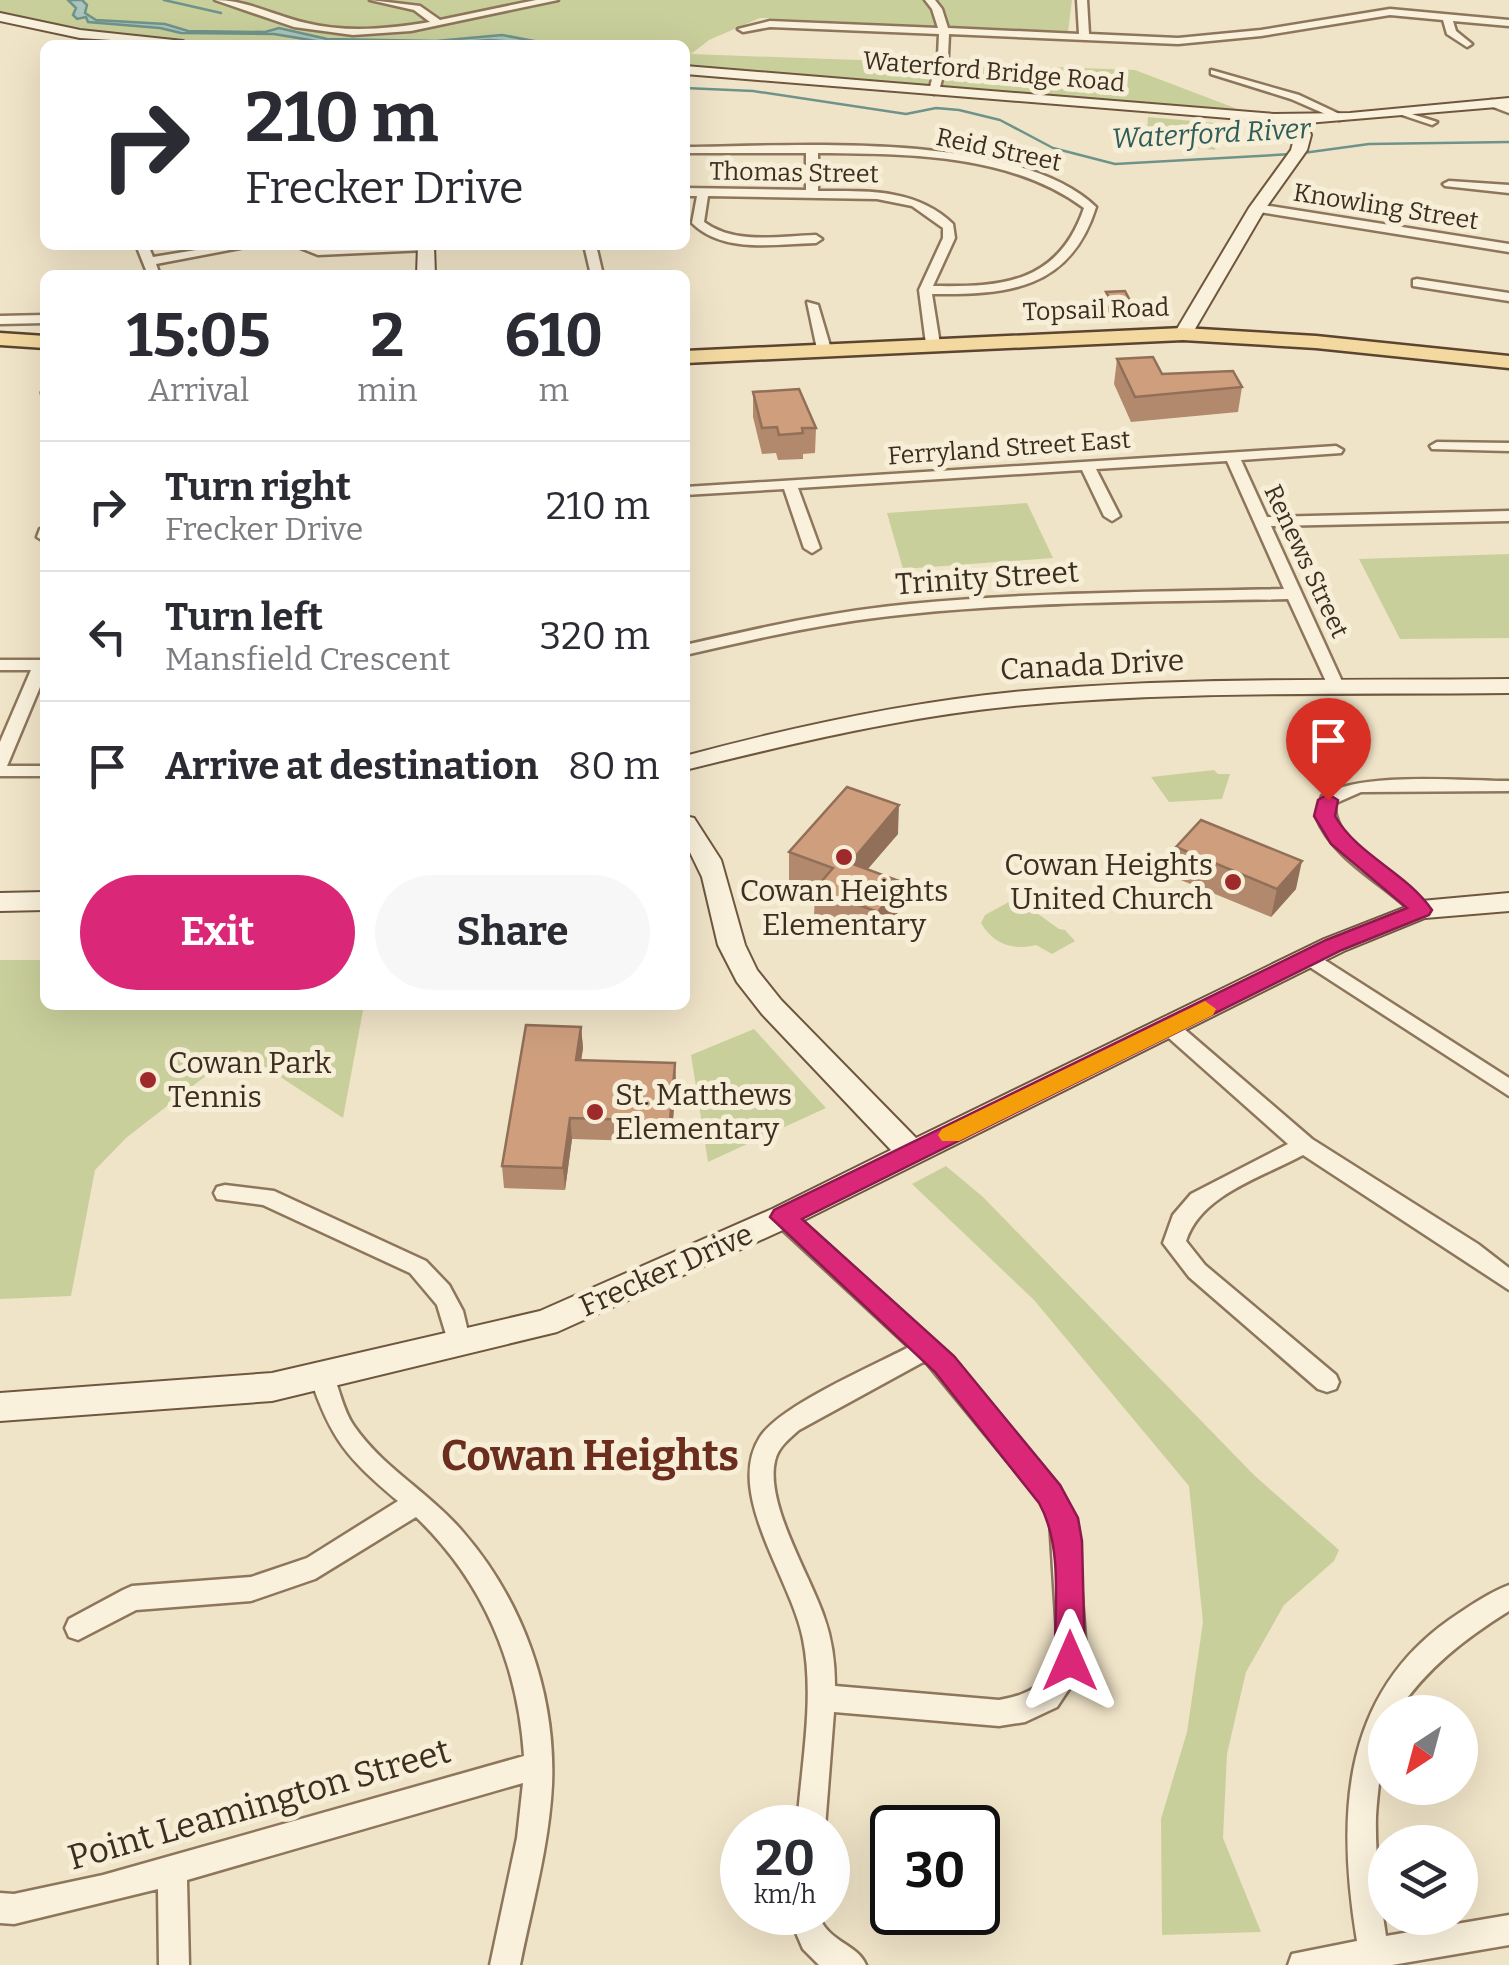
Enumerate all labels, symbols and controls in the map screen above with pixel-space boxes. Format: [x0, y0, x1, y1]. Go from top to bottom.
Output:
street label: Waterford Bridge Road [862, 46, 1126, 98]
text: 210 m [245, 76, 438, 160]
icon: right [80, 80, 210, 210]
water label: Waterford River [1111, 112, 1313, 155]
street label: Reid Street [933, 122, 1064, 178]
street label: Thomas Street [709, 157, 879, 189]
text: Frecker Drive [245, 161, 524, 215]
street label: Knowling Street [1291, 178, 1480, 236]
street label: Topsail Road [1022, 292, 1170, 328]
text: 15:05 [127, 300, 270, 372]
text: 2 [371, 300, 404, 372]
text: 610 [504, 300, 603, 372]
text: Arrival [148, 371, 249, 409]
text: min [357, 371, 418, 409]
text: m [539, 371, 569, 409]
street label: Ferryland Street East [887, 425, 1131, 471]
text: Turn right [165, 464, 351, 510]
icon: right [80, 479, 135, 534]
street label: Renews Street [1258, 480, 1355, 643]
text: 210 m [546, 483, 650, 529]
text: Frecker Drive [165, 510, 363, 548]
street label: Trinity Street [894, 554, 1080, 602]
text: Turn left [165, 594, 323, 640]
icon: left [80, 609, 135, 664]
text: 320 m [539, 613, 650, 659]
text: Mansfield Crescent [165, 640, 450, 678]
street label: Canada Drive [999, 642, 1185, 688]
pin [1286, 698, 1371, 801]
icon: arrive [1301, 713, 1356, 768]
icon: arrive [80, 739, 135, 794]
text: Arrive at destination [165, 743, 538, 789]
text: 80 m [568, 743, 659, 789]
marker: Cowan Heights Elementary [833, 846, 855, 868]
place label: Cowan Heights United Church [1004, 847, 1213, 917]
marker: Cowan Heights United Church [1222, 871, 1244, 893]
place label: Cowan Heights Elementary [740, 873, 948, 943]
button: Exit [80, 875, 355, 990]
button: Share [375, 875, 650, 990]
place label: Cowan Park Tennis [168, 1045, 331, 1115]
marker: Cowan Park Tennis [137, 1069, 159, 1091]
place label: St. Matthews Elementary [615, 1077, 792, 1147]
marker: St. Matthews Elementary [584, 1101, 606, 1123]
street label: Frecker Drive [574, 1216, 758, 1324]
district label: Cowan Heights [441, 1431, 739, 1481]
position arrow [1018, 1609, 1122, 1713]
north arrow [1368, 1695, 1478, 1805]
map controls [1368, 1695, 1478, 1935]
street label: Point Leamington Street [63, 1729, 455, 1879]
speed limit sign: 30 [870, 1805, 1000, 1935]
button: layers [1368, 1825, 1478, 1935]
text: 20 [755, 1828, 815, 1888]
text: km/h [754, 1880, 816, 1910]

